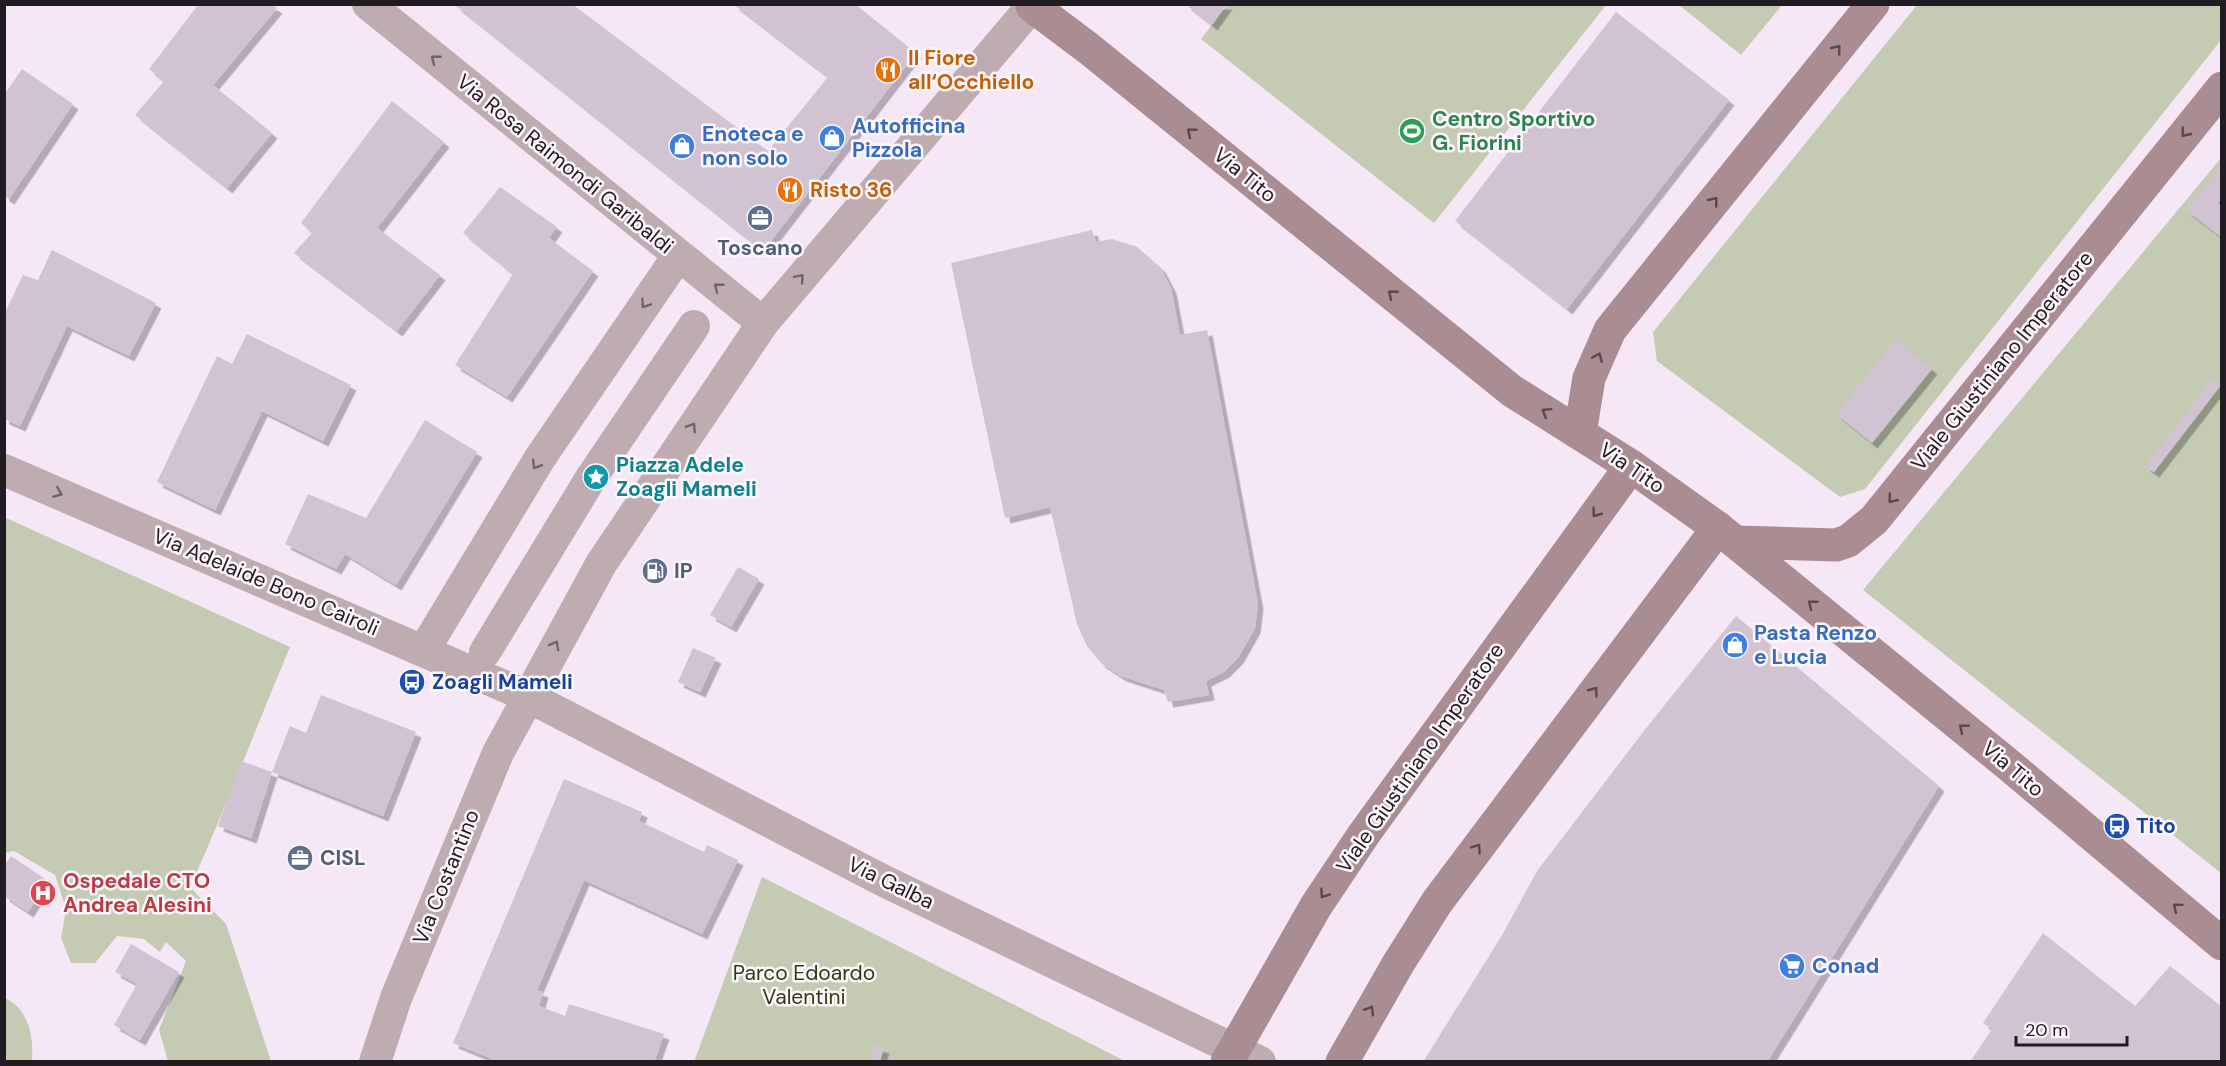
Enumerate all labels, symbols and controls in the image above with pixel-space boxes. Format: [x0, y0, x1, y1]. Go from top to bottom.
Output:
place label: Il Fiore all‘Occhiello [908, 44, 1034, 96]
one-way arrow [1830, 45, 1841, 56]
one-way arrow [431, 55, 442, 66]
restaurant icon: Il Fiore all‘Occhiello [873, 55, 903, 85]
street label: Via Rosa Raimondi Garibaldi [451, 68, 679, 260]
place label: Centro Sportivo G. Fiorini [1432, 105, 1595, 157]
place label: Autofficina Pizzola [852, 112, 966, 164]
sports icon: Centro Sportivo G. Fiorini [1397, 116, 1427, 146]
place label: Enoteca e non solo [702, 120, 804, 172]
shop icon: Autofficina Pizzola [817, 123, 847, 153]
one-way arrow [2181, 127, 2192, 138]
one-way arrow [1187, 128, 1198, 139]
shop icon: Enoteca e non solo [667, 131, 697, 161]
street label: Via Tito [1208, 141, 1282, 209]
restaurant icon: Risto 36 [775, 175, 805, 205]
place label: Risto 36 [810, 176, 892, 204]
one-way arrow [1707, 197, 1718, 208]
office icon: Toscano [745, 203, 775, 233]
place label: Toscano [717, 234, 803, 262]
street label: Viale Giustiniano Imperatore [1905, 245, 2099, 477]
one-way arrow [793, 274, 804, 285]
one-way arrow [713, 283, 724, 294]
one-way arrow [1388, 290, 1399, 301]
one-way arrow [641, 297, 652, 308]
one-way arrow [1591, 352, 1603, 363]
one-way arrow [1542, 408, 1552, 420]
one-way arrow [685, 422, 696, 433]
street label: Via Tito [1594, 436, 1670, 500]
place label: Piazza Adele Zoagli Mameli [616, 451, 757, 503]
one-way arrow [531, 459, 543, 469]
place icon: Piazza Adele Zoagli Mameli [581, 462, 611, 492]
one-way arrow [52, 486, 63, 498]
one-way arrow [1889, 492, 1900, 503]
one-way arrow [1592, 506, 1603, 517]
street label: Via Adelaide Bono Cairoli [149, 522, 383, 642]
fuel station icon: IP [640, 556, 670, 586]
place label: IP [674, 557, 693, 585]
one-way arrow [1807, 601, 1818, 612]
place label: Pasta Renzo e Lucia [1754, 619, 1877, 671]
shop icon: Pasta Renzo e Lucia [1720, 630, 1750, 660]
street label: Viale Giustiniano Imperatore [1330, 637, 1510, 879]
one-way arrow [548, 641, 559, 651]
bus stop icon: Zoagli Mameli [397, 667, 427, 697]
place label: Zoagli Mameli [432, 668, 573, 696]
one-way arrow [1587, 687, 1598, 698]
one-way arrow [1959, 724, 1970, 735]
street label: Via Tito [1976, 735, 2050, 803]
street label: Via Costantino [406, 805, 486, 949]
bus stop icon: Tito [2102, 811, 2132, 841]
place label: Tito [2136, 812, 2176, 840]
office icon: CISL [285, 843, 315, 873]
one-way arrow [1470, 843, 1481, 854]
place label: CISL [320, 844, 366, 872]
street label: Via Galba [843, 850, 939, 916]
place label: Ospedale CTO Andrea Alesini [63, 867, 212, 919]
hospital icon: Ospedale CTO Andrea Alesini [28, 878, 58, 908]
one-way arrow [1320, 887, 1331, 898]
one-way arrow [2173, 903, 2184, 914]
supermarket icon: Conad [1777, 951, 1807, 981]
place label: Conad [1812, 952, 1879, 980]
park label: Parco Edoardo Valentini [733, 959, 875, 1011]
one-way arrow [1363, 1006, 1374, 1016]
scale bar [2016, 1009, 2127, 1047]
text: 20 m [2025, 1018, 2068, 1042]

